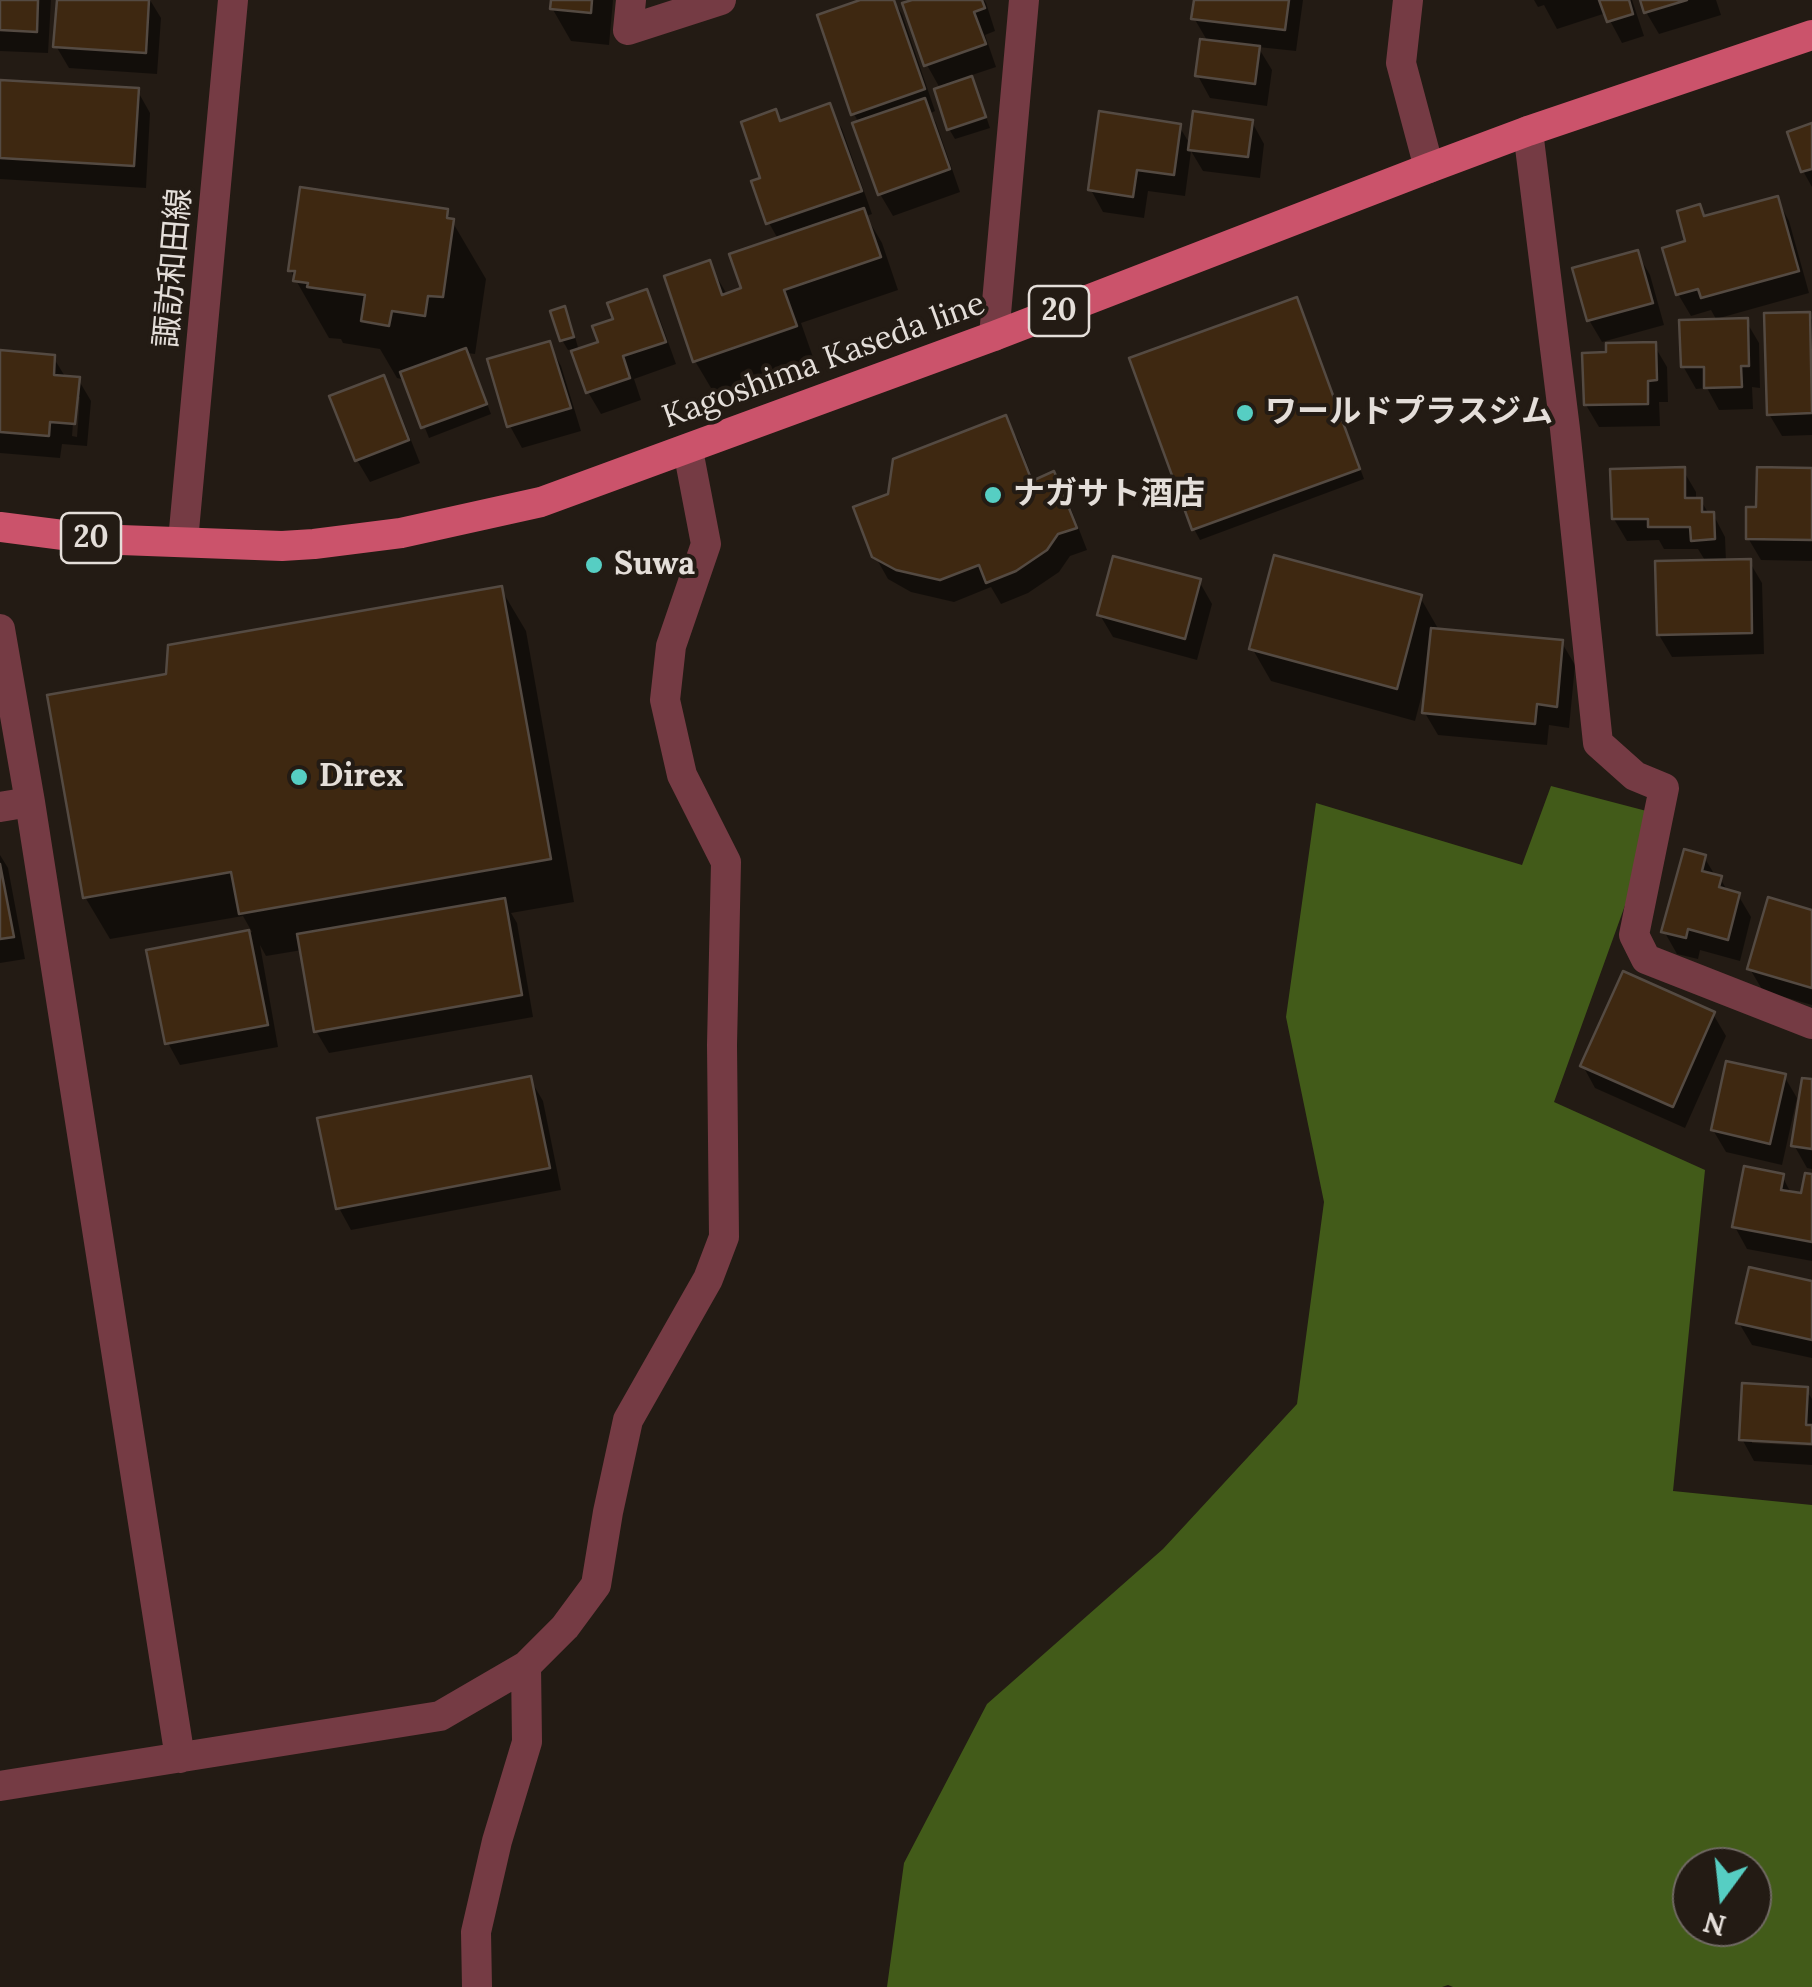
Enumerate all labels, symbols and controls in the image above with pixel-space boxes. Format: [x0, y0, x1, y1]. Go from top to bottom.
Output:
street label: 諏訪和田線 [148, 187, 200, 349]
street label: Kagoshima Kaseda line [658, 285, 990, 437]
road number: 20 [1029, 286, 1089, 336]
place label: ワールドプラスジム [1265, 394, 1553, 432]
marker: ワールドプラスジム [1234, 402, 1256, 424]
place label: ナガサト酒店 [1013, 476, 1205, 514]
marker: ナガサト酒店 [982, 484, 1004, 506]
road number: 20 [61, 513, 121, 563]
place label: Suwa [614, 546, 695, 584]
marker: Suwa [583, 554, 605, 576]
place label: Direx [319, 758, 403, 796]
marker: Direx [288, 766, 310, 788]
north arrow [1672, 1847, 1772, 1947]
text: N [1700, 1904, 1730, 1944]

